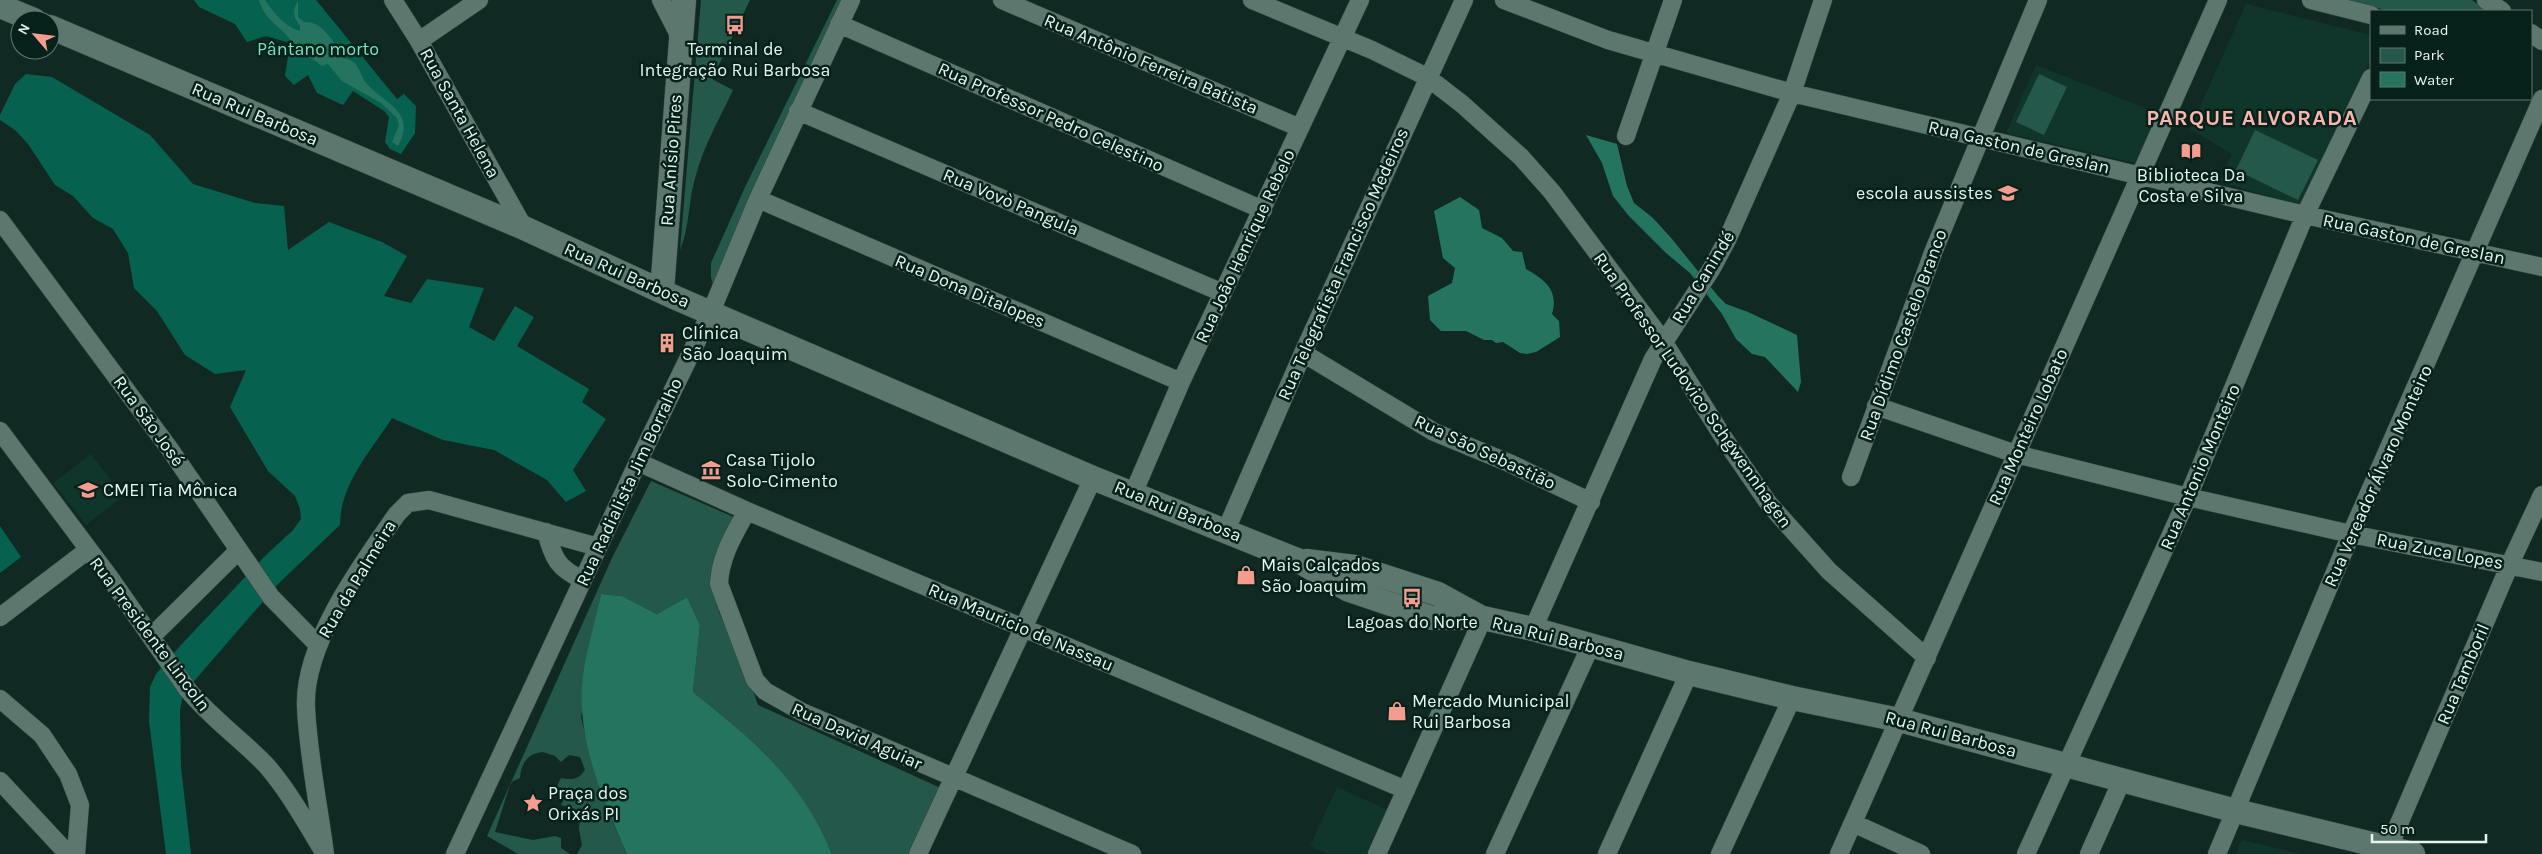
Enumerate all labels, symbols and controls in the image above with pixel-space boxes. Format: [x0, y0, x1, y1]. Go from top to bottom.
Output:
street label: Rua Antônio Ferreira Batista [1041, 9, 1261, 119]
north arrow [10, 10, 60, 60]
legend [2370, 10, 2532, 100]
bus stop icon: Terminal de Integração Rui Barbosa [724, 14, 746, 36]
text: N [14, 21, 34, 38]
text: Road [2414, 21, 2449, 39]
park label: Pântano morto [257, 38, 379, 60]
place label: Terminal de Integração Rui Barbosa [640, 38, 830, 81]
street label: Rua Santa Helena [415, 44, 505, 182]
text: Park [2414, 46, 2444, 64]
street label: Rua Professor Pedro Celestino [935, 57, 1167, 177]
text: Water [2414, 71, 2455, 89]
street label: Rua Rui Barbosa [188, 77, 322, 151]
street label: Rua Anísio Pires [655, 93, 687, 227]
district label: PARQUE ALVORADA [2146, 105, 2358, 131]
street label: Rua Gaston de Greslan [1926, 115, 2112, 179]
street label: Rua Telegrafista Francisco Medeiros [1273, 124, 1413, 404]
library icon: Biblioteca Da Costa e Silva [2180, 140, 2202, 162]
street label: Rua João Henrique Rebelo [1190, 146, 1300, 346]
street label: Rua Vovò Pangula [940, 163, 1082, 241]
place label: Biblioteca Da Costa e Silva [2137, 164, 2245, 207]
place label: escola aussistes [1856, 182, 1993, 204]
school or university icon: escola aussistes [1997, 182, 2019, 204]
street label: Rua Gaston de Greslan [2321, 209, 2507, 269]
street label: Rua Dídimo Castelo Branco [1854, 226, 1952, 444]
street label: Rua Canindé [1667, 227, 1739, 327]
street label: Rua Rui Barbosa [561, 237, 693, 313]
street label: Rua Professor Ludovico Schgwennhagen [1589, 248, 1797, 532]
street label: Rua Dona Ditalopes [892, 249, 1048, 333]
place label: Clínica São Joaquim [682, 322, 788, 365]
building icon: Clínica São Joaquim [656, 332, 678, 354]
street label: Rua Monteiro Lobato [1983, 345, 2073, 509]
street label: Rua Vereador Álvaro Monteiro [2318, 361, 2437, 590]
street label: Rua São José [109, 371, 189, 471]
street label: Rua Radialista Jim Borralho [571, 374, 687, 590]
street label: Rua Antonio Monteiro [2155, 381, 2245, 553]
street label: Rua São Sebastião [1411, 410, 1559, 494]
place label: Casa Tijolo Solo-Cimento [726, 449, 838, 492]
museum icon: Casa Tijolo Solo-Cimento [700, 459, 722, 481]
street label: Rua Rui Barbosa [1111, 475, 1245, 547]
school or university icon: CMEI Tia Mônica [77, 479, 99, 501]
place label: CMEI Tia Mônica [103, 479, 238, 501]
street label: Rua da Palmeira [313, 516, 401, 642]
street label: Rua Zuca Lopes [2375, 528, 2505, 574]
street label: Rua Presidente Lincoln [85, 553, 215, 715]
place label: Mais Calçados São Joaquim [1261, 554, 1380, 597]
shop icon: Mais Calçados São Joaquim [1235, 564, 1257, 586]
street label: Rua Mauricio de Nassau [925, 578, 1117, 676]
bus stop icon: Lagoas do Norte [1401, 587, 1423, 609]
place label: Lagoas do Norte [1346, 611, 1478, 633]
street label: Rua Rui Barbosa [1490, 611, 1626, 665]
street label: Rua Tamboril [2432, 620, 2494, 728]
place label: Mercado Municipal Rui Barbosa [1412, 690, 1569, 733]
street label: Rua David Aguiar [788, 697, 926, 775]
shop icon: Mercado Municipal Rui Barbosa [1386, 700, 1408, 722]
street label: Rua Rui Barbosa [1883, 706, 2019, 762]
place label: Praça dos Orixás PI [548, 782, 628, 825]
place icon: Praça dos Orixás PI [522, 792, 544, 814]
scale bar [2372, 812, 2486, 844]
text: 50 m [2380, 820, 2415, 838]

